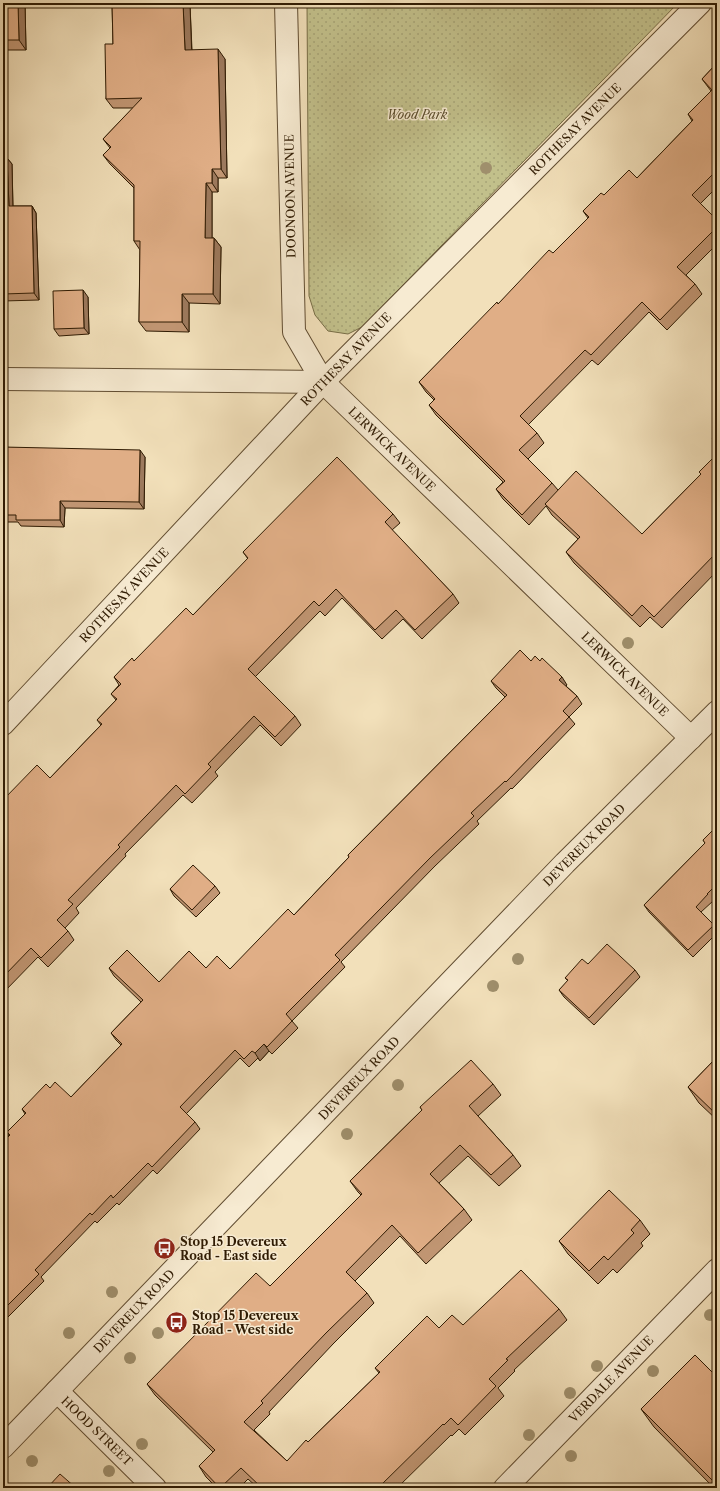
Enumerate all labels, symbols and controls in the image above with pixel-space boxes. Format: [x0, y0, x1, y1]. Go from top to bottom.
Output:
street label: ROTHESAY AVENUE [526, 80, 624, 178]
park label: Wood Park [387, 107, 448, 122]
street label: DOONOON AVENUE [281, 134, 299, 258]
street label: ROTHESAY AVENUE [297, 309, 395, 409]
street label: LERWICK AVENUE [345, 404, 439, 494]
street label: ROTHESAY AVENUE [76, 544, 172, 646]
street label: LERWICK AVENUE [578, 629, 672, 719]
street label: DEVEREUX ROAD [540, 800, 629, 889]
street label: DEVEREUX ROAD [315, 1033, 403, 1123]
place label: Stop 15 Devereux Road - East side [180, 1234, 287, 1263]
bus stop icon: Stop 15 Devereux Road - East side [152, 1235, 178, 1261]
street label: DEVEREUX ROAD [90, 1266, 178, 1356]
place label: Stop 15 Devereux Road - West side [192, 1308, 299, 1337]
bus stop icon: Stop 15 Devereux Road - West side [163, 1309, 189, 1335]
street label: VERDALE AVENUE [565, 1332, 656, 1426]
street label: HOOD STREET [58, 1393, 136, 1469]

